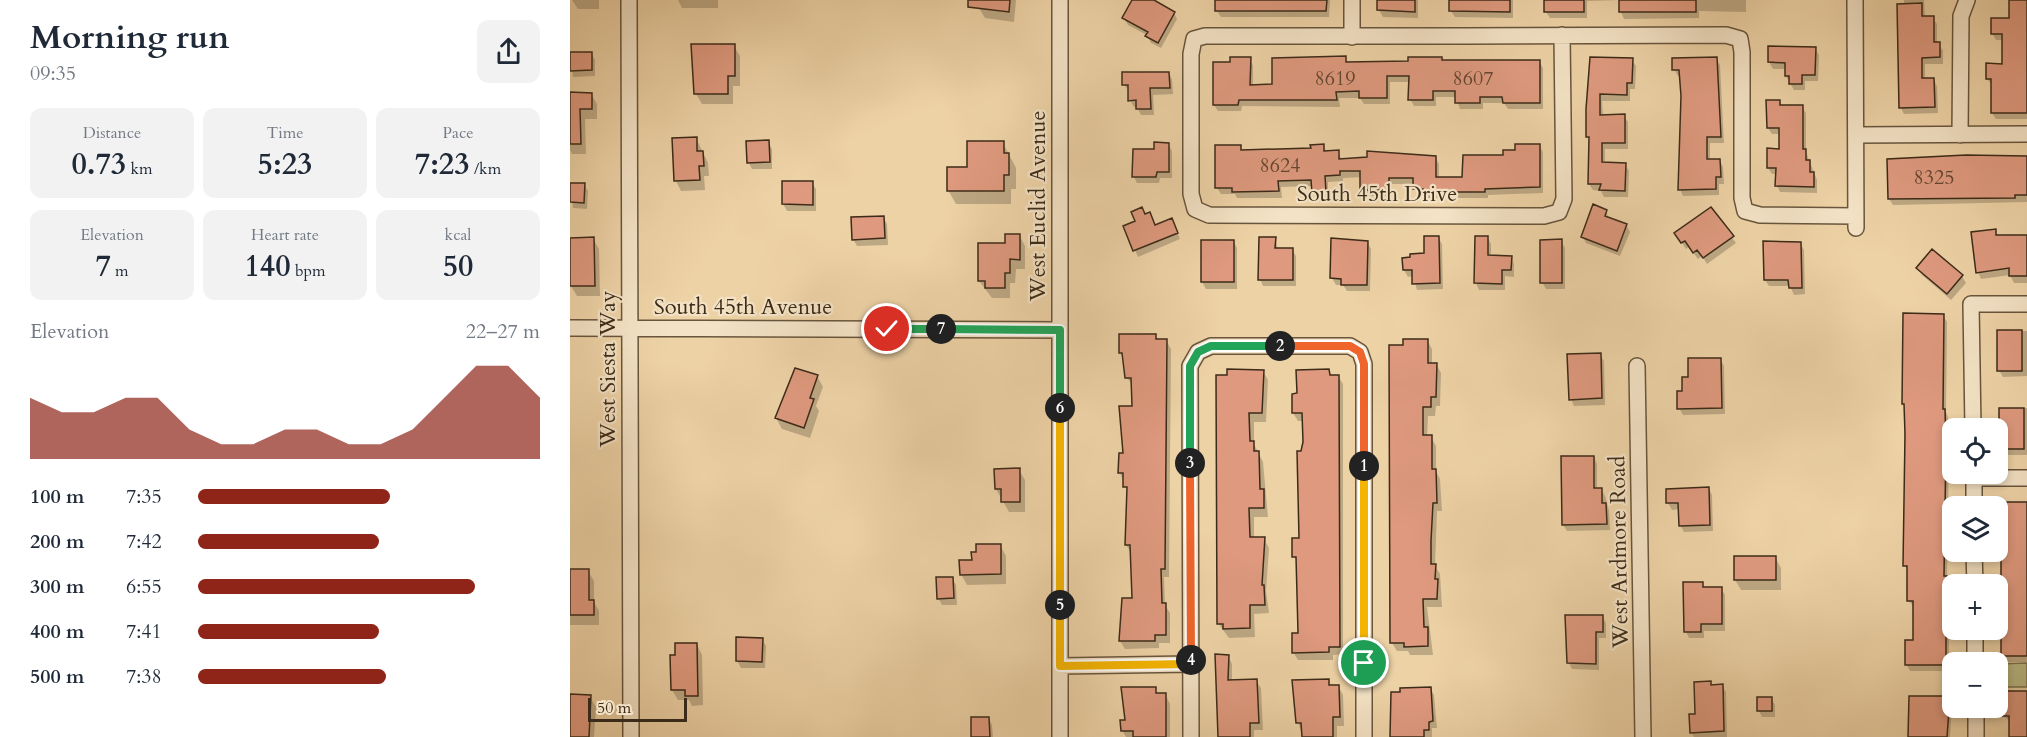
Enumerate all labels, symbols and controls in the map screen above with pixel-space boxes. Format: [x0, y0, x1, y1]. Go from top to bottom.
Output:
text: Morning run [30, 15, 230, 60]
button: share [477, 20, 540, 83]
text: 09:35 [30, 60, 76, 87]
house number: 8619 [1315, 65, 1355, 92]
house number: 8607 [1453, 65, 1493, 92]
street label: West Euclid Avenue [1023, 111, 1053, 302]
text: Distance [83, 122, 141, 144]
text: Time [266, 122, 304, 144]
text: Pace [443, 122, 473, 144]
text: 0.73 [71, 144, 126, 185]
text: 5:23 [258, 144, 312, 185]
text: 7:23 [415, 144, 470, 185]
house number: 8624 [1260, 152, 1300, 179]
text: km [126, 158, 153, 180]
text: /km [470, 158, 501, 180]
house number: 8325 [1914, 164, 1954, 191]
street label: South 45th Drive [1297, 179, 1457, 209]
text: Elevation [80, 224, 144, 246]
text: Heart rate [251, 224, 319, 246]
text: kcal [445, 224, 471, 246]
text: 7 [95, 246, 111, 287]
text: 140 [244, 246, 291, 287]
text: 50 [443, 246, 473, 287]
text: m [111, 260, 129, 282]
text: bpm [291, 260, 326, 282]
street label: West Siesta Way [593, 290, 623, 448]
street label: South 45th Avenue [654, 292, 832, 322]
pin [861, 303, 912, 354]
icon: check [870, 312, 903, 345]
pin: 7 [926, 314, 956, 344]
text: Elevation [30, 318, 109, 345]
text: 22–27 m [466, 318, 540, 345]
text: 7 [937, 318, 945, 340]
pin: 2 [1265, 331, 1295, 361]
text: 2 [1276, 335, 1284, 357]
pin: 6 [1045, 393, 1075, 423]
text: 6 [1056, 397, 1064, 419]
map controls [1942, 418, 2008, 718]
button: locate [1942, 418, 2008, 484]
pin: 3 [1175, 448, 1205, 478]
pin: 1 [1349, 451, 1379, 481]
text: 3 [1186, 452, 1194, 474]
text: 1 [1360, 455, 1368, 477]
street label: West Ardmore Road [1602, 455, 1636, 650]
text: 100 m [30, 483, 85, 510]
text: 7:35 [126, 483, 162, 510]
button: layers [1942, 496, 2008, 562]
text: 200 m [30, 528, 85, 555]
text: 7:42 [126, 528, 162, 555]
text: 300 m [30, 573, 85, 600]
text: 6:55 [126, 573, 162, 600]
button: + [1942, 574, 2008, 640]
pin: 5 [1045, 590, 1075, 620]
text: 5 [1056, 594, 1064, 616]
text: 400 m [30, 618, 85, 645]
text: 7:41 [126, 618, 162, 645]
pin [1338, 637, 1389, 688]
pin: 4 [1176, 645, 1206, 675]
icon: arrive [1347, 646, 1380, 679]
text: 4 [1187, 649, 1195, 671]
button: − [1942, 652, 2008, 718]
text: 500 m [30, 663, 85, 690]
text: 7:38 [126, 663, 162, 690]
scale bar [588, 695, 687, 722]
text: 50 m [597, 697, 631, 719]

